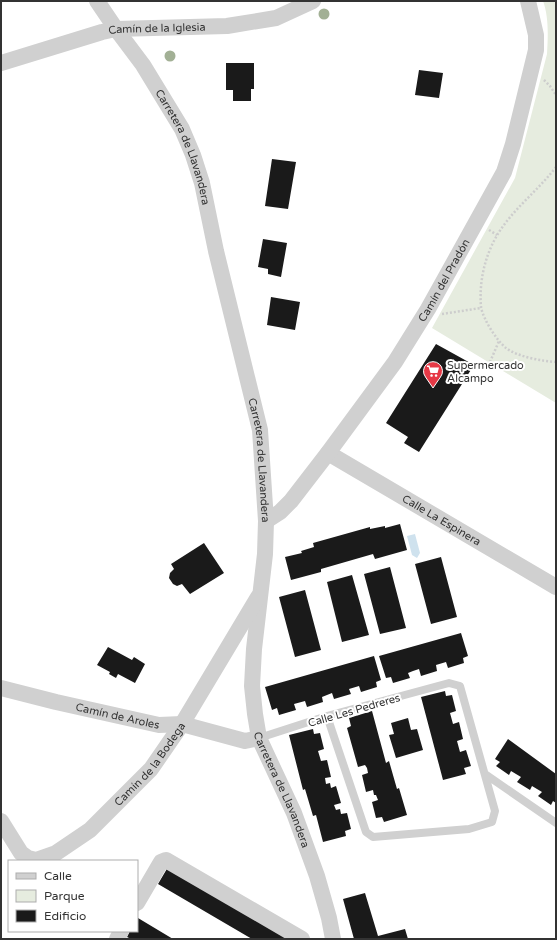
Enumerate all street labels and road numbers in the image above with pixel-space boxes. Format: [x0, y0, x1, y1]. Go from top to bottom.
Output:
street label: Camín de la Iglesia [107, 21, 206, 37]
street label: Carretera de Llavandera [152, 87, 212, 206]
street label: Camín del Pradón [416, 237, 473, 324]
street label: Carretera de Llavandera [245, 397, 272, 523]
street label: Calle La Espinera [400, 492, 483, 549]
street label: Calle Les Pedreres [307, 691, 402, 730]
street label: Camín de Aroles [74, 701, 161, 732]
street label: Camín de la Bodega [112, 720, 188, 809]
street label: Carretera de Llavandera [251, 731, 312, 850]

